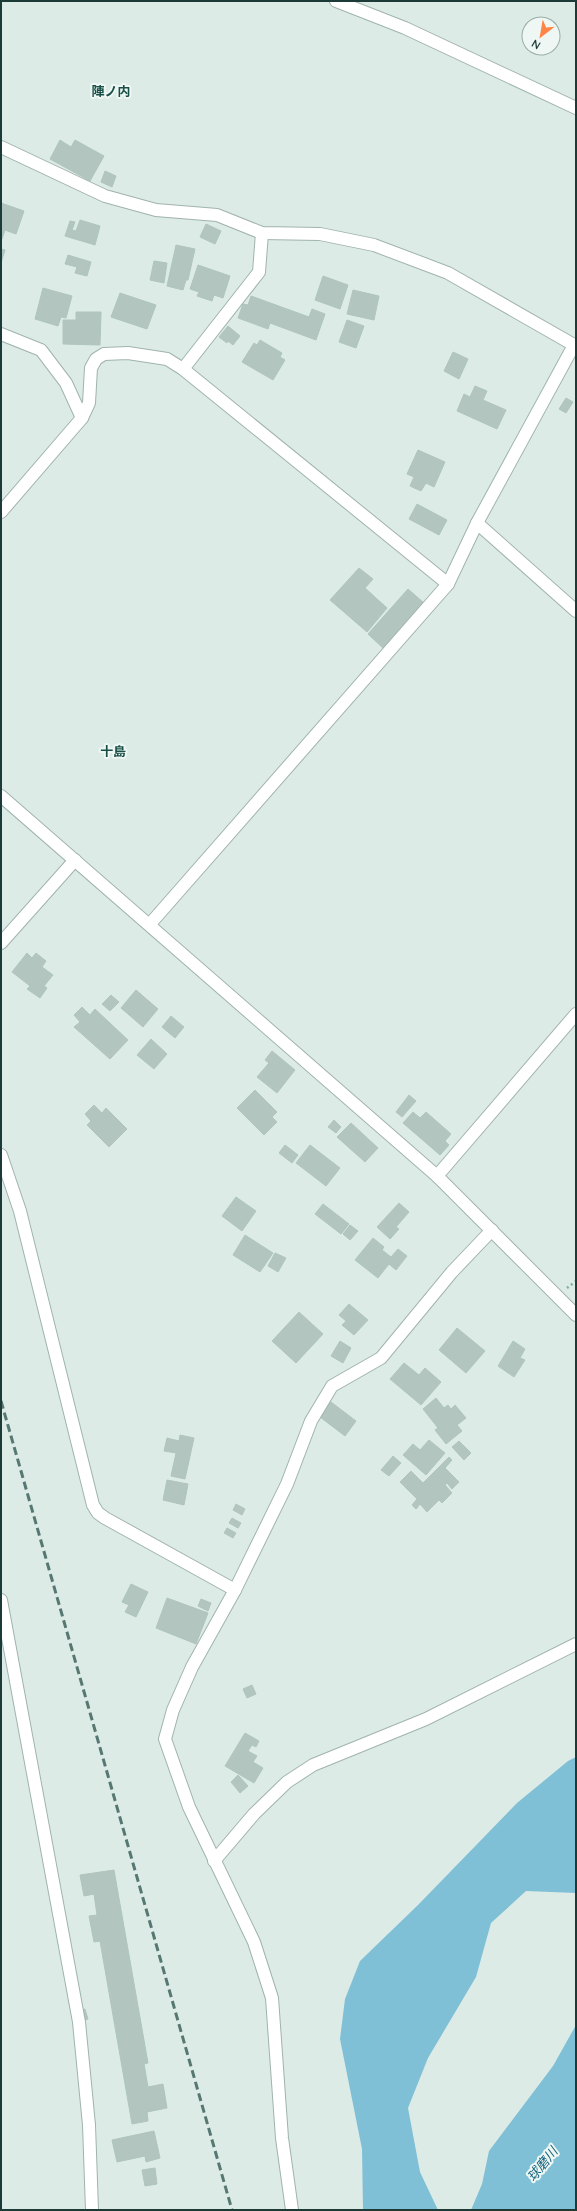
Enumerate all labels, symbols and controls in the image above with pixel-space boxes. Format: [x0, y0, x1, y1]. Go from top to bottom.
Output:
north arrow [521, 16, 561, 56]
text: N [529, 36, 543, 53]
district label: 陣ノ内 [91, 83, 131, 99]
district label: 十島 [100, 743, 126, 759]
water label: 球磨川 [524, 2142, 562, 2184]

